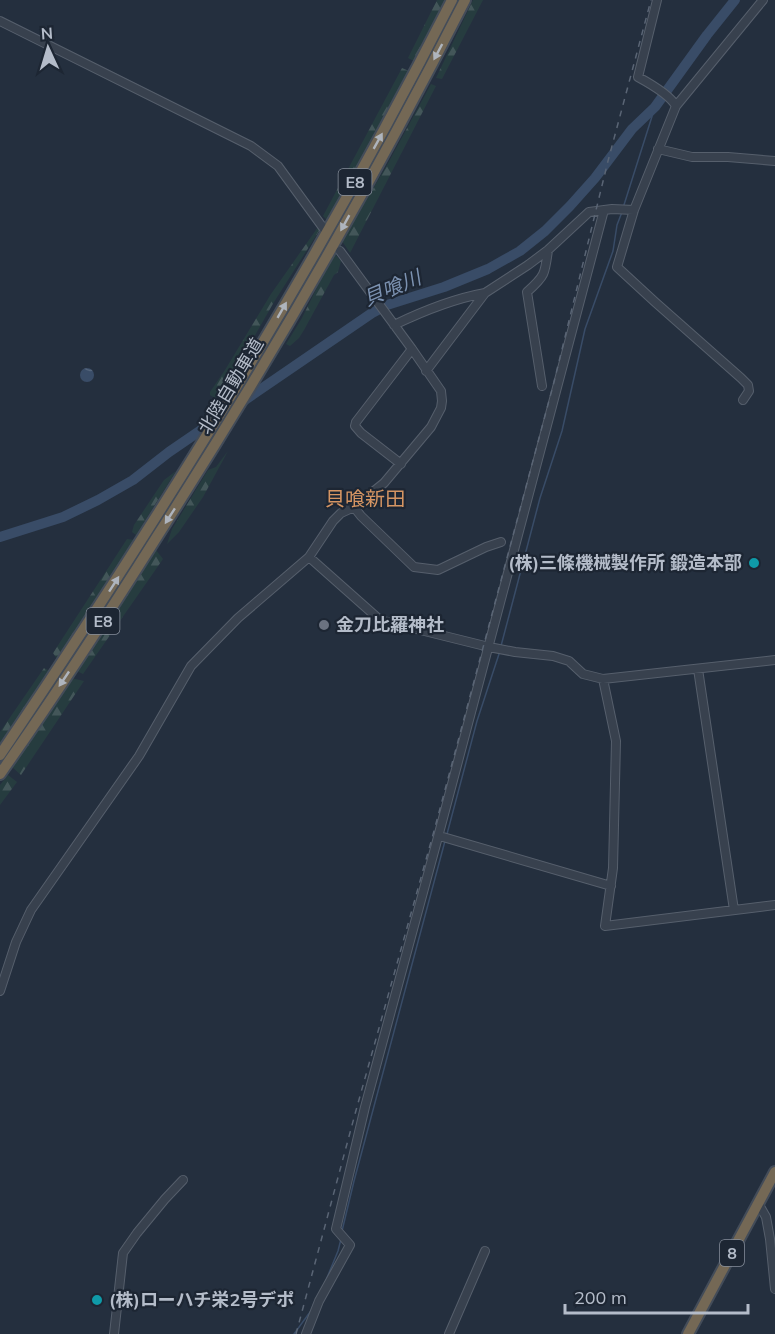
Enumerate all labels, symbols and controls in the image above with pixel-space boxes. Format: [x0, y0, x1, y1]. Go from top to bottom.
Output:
north arrow [18, 18, 78, 78]
text: N [40, 23, 54, 43]
one-way arrow [433, 44, 443, 61]
one-way arrow [373, 132, 383, 149]
road number: E8 [338, 169, 372, 195]
one-way arrow [340, 215, 350, 232]
water label: 貝喰川 [359, 264, 426, 311]
one-way arrow [277, 301, 287, 318]
street label: 北陸自動車道 [193, 334, 268, 438]
district label: 貝喰新田 [325, 486, 405, 511]
one-way arrow [165, 508, 176, 524]
place label: (株)三條機械製作所 鍛造本部 [508, 551, 742, 574]
marker: (株)三條機械製作所 鍛造本部 [747, 556, 761, 570]
one-way arrow [108, 576, 119, 592]
road number: E8 [86, 608, 120, 634]
place label: 金刀比羅神社 [336, 613, 444, 636]
marker: 金刀比羅神社 [317, 618, 331, 632]
one-way arrow [58, 671, 70, 687]
road number: 8 [720, 1240, 744, 1266]
scale bar [565, 1277, 748, 1315]
text: 200 m [574, 1286, 627, 1309]
place label: (株)ローハチ栄2号デポ [109, 1288, 294, 1311]
marker: (株)ローハチ栄2号デポ [90, 1293, 104, 1307]

